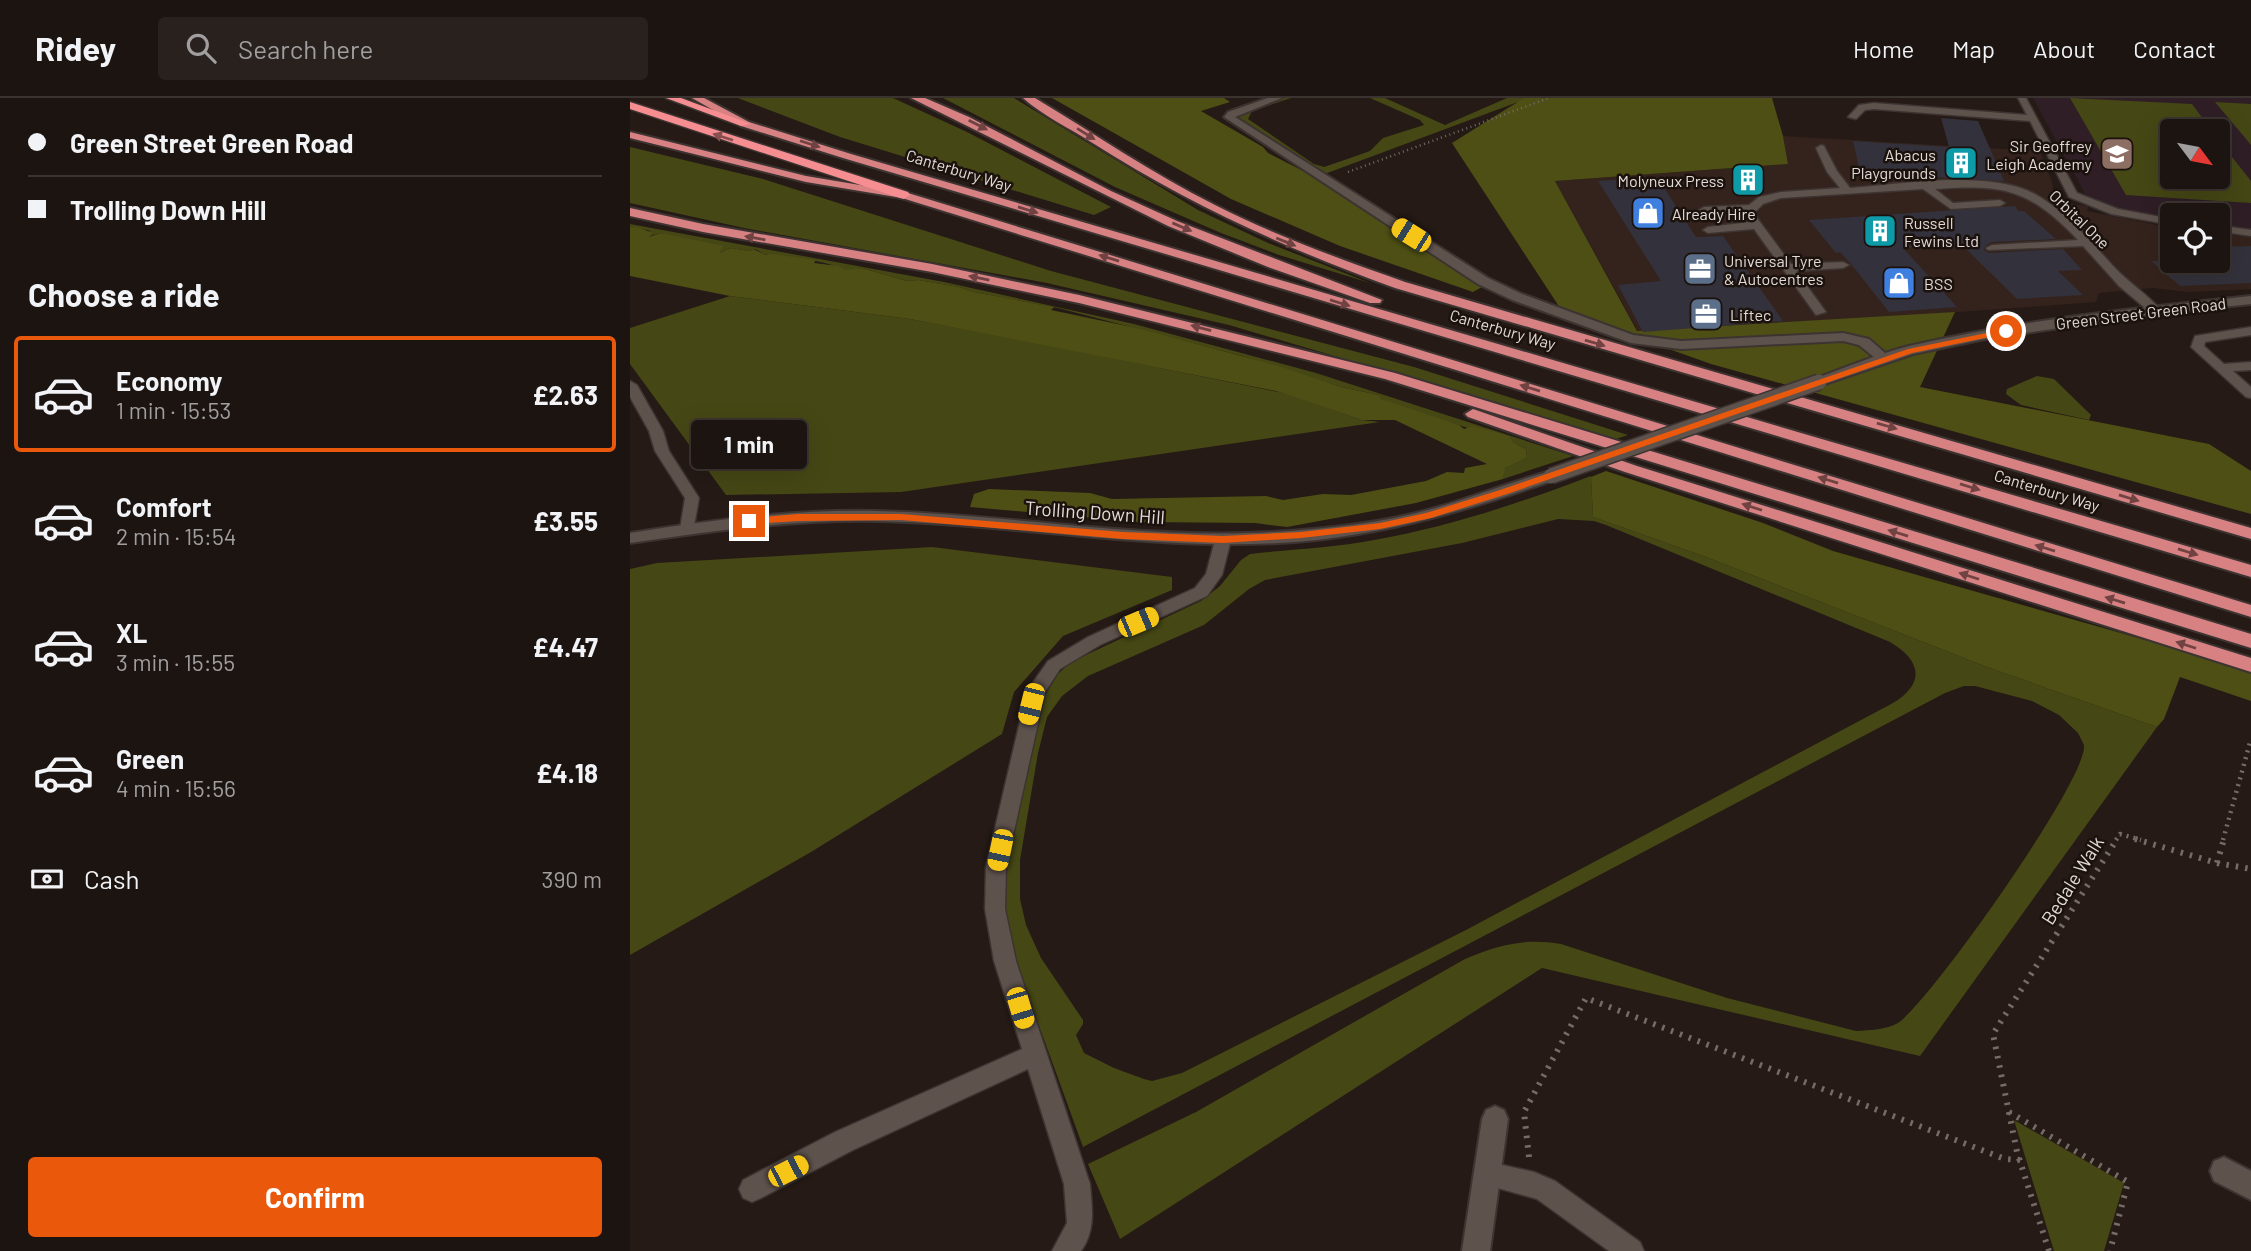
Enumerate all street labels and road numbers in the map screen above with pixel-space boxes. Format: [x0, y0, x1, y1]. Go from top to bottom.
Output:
street label: Canterbury Way [904, 145, 1015, 195]
street label: Orbital One [2046, 186, 2114, 252]
street label: Green Street Green Road [2055, 293, 2227, 333]
street label: Canterbury Way [1448, 305, 1559, 353]
street label: Canterbury Way [1992, 465, 2103, 515]
street label: Trolling Down Hill [1024, 496, 1166, 528]
street label: Bedale Walk [2036, 832, 2108, 928]

